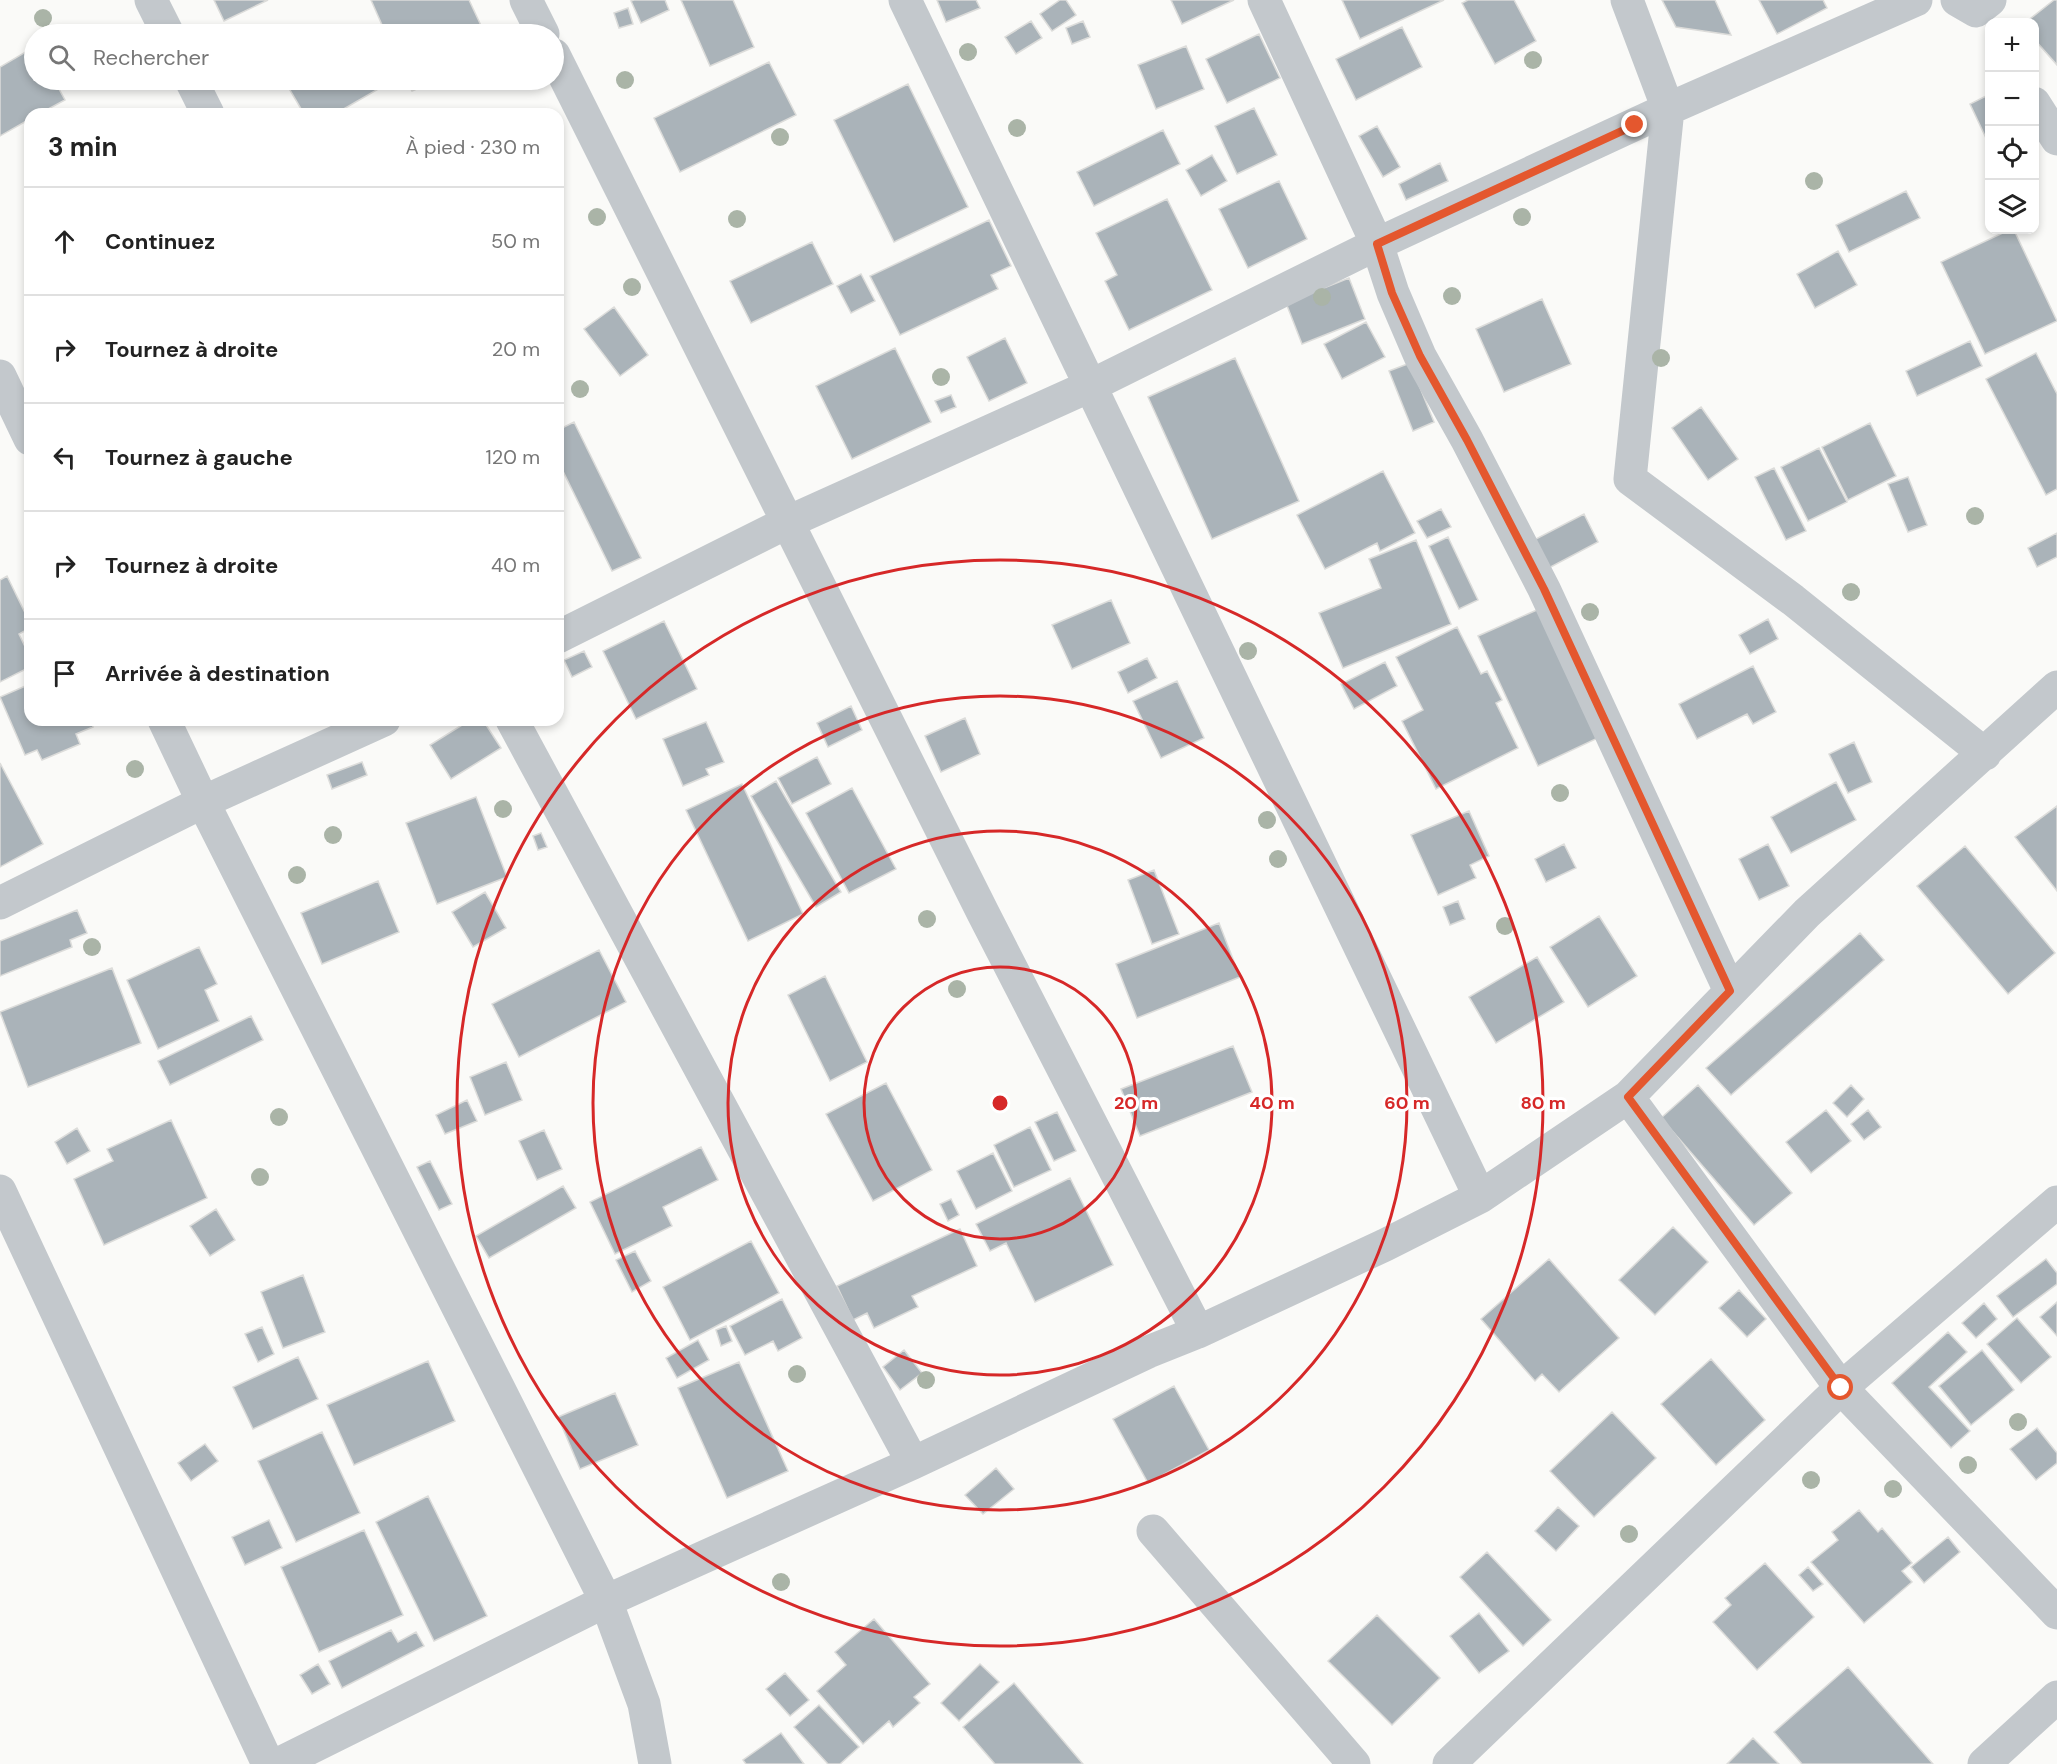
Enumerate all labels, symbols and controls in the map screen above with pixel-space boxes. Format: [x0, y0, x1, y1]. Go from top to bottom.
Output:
map controls [1985, 18, 2039, 234]
button: + [1985, 18, 2039, 72]
search box [24, 24, 564, 90]
icon: search [45, 41, 78, 74]
text: Rechercher [93, 43, 209, 72]
button: − [1985, 72, 2039, 126]
route end [1621, 111, 1647, 137]
button: locate [1985, 126, 2039, 180]
text: 3 min [48, 130, 117, 164]
text: À pied · 230 m [405, 134, 540, 160]
button: layers [1985, 180, 2039, 234]
icon: ahead [48, 225, 81, 258]
text: Continuez [105, 227, 215, 256]
text: 50 m [491, 228, 540, 254]
icon: right [48, 333, 81, 366]
text: Tournez à droite [105, 335, 278, 364]
text: 20 m [492, 336, 540, 362]
icon: left [48, 441, 81, 474]
text: Tournez à gauche [105, 443, 293, 472]
text: 120 m [486, 444, 540, 470]
icon: right [48, 549, 81, 582]
text: Tournez à droite [105, 551, 278, 580]
text: 40 m [491, 552, 540, 578]
icon: arrive [48, 657, 81, 690]
text: Arrivée à destination [105, 659, 330, 688]
text: 20 m [1114, 1091, 1158, 1115]
text: 40 m [1249, 1091, 1295, 1115]
text: 60 m [1384, 1091, 1430, 1115]
text: 80 m [1520, 1091, 1566, 1115]
centre of rings [990, 1093, 1010, 1113]
route start [1827, 1374, 1853, 1400]

